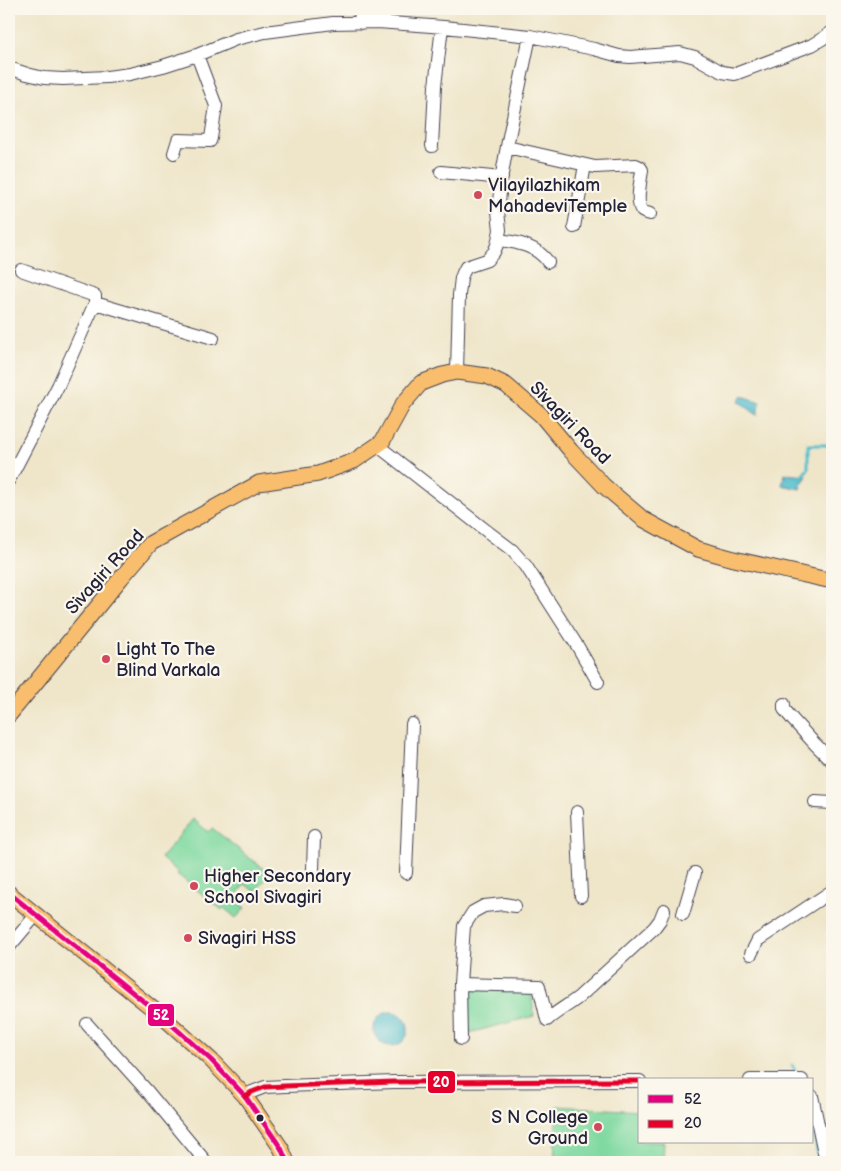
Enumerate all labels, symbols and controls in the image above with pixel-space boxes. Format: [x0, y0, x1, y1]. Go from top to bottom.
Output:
place label: Vilayilazhikam MahadeviTemple [488, 175, 627, 217]
marker: Vilayilazhikam MahadeviTemple [472, 189, 484, 201]
street label: Sivagiri Road [525, 377, 615, 469]
street label: Sivagiri Road [61, 525, 149, 619]
place label: Light To The Blind Varkala [116, 639, 221, 681]
marker: Light To The Blind Varkala [100, 653, 112, 665]
place label: Higher Secondary School Sivagiri [204, 866, 352, 908]
marker: Higher Secondary School Sivagiri [188, 880, 200, 892]
place label: Sivagiri HSS [198, 928, 296, 949]
marker: Sivagiri HSS [182, 932, 194, 944]
line badge: 52 [147, 1003, 175, 1027]
text: 52 [153, 1007, 170, 1024]
line badge: 20 [427, 1070, 456, 1094]
text: 20 [433, 1074, 450, 1091]
legend [638, 1078, 814, 1144]
text: 52 [684, 1090, 702, 1109]
place label: S N College Ground [491, 1107, 588, 1149]
unlabelled marker [255, 1113, 265, 1123]
text: 20 [684, 1114, 702, 1133]
marker: S N College Ground [592, 1121, 604, 1133]

